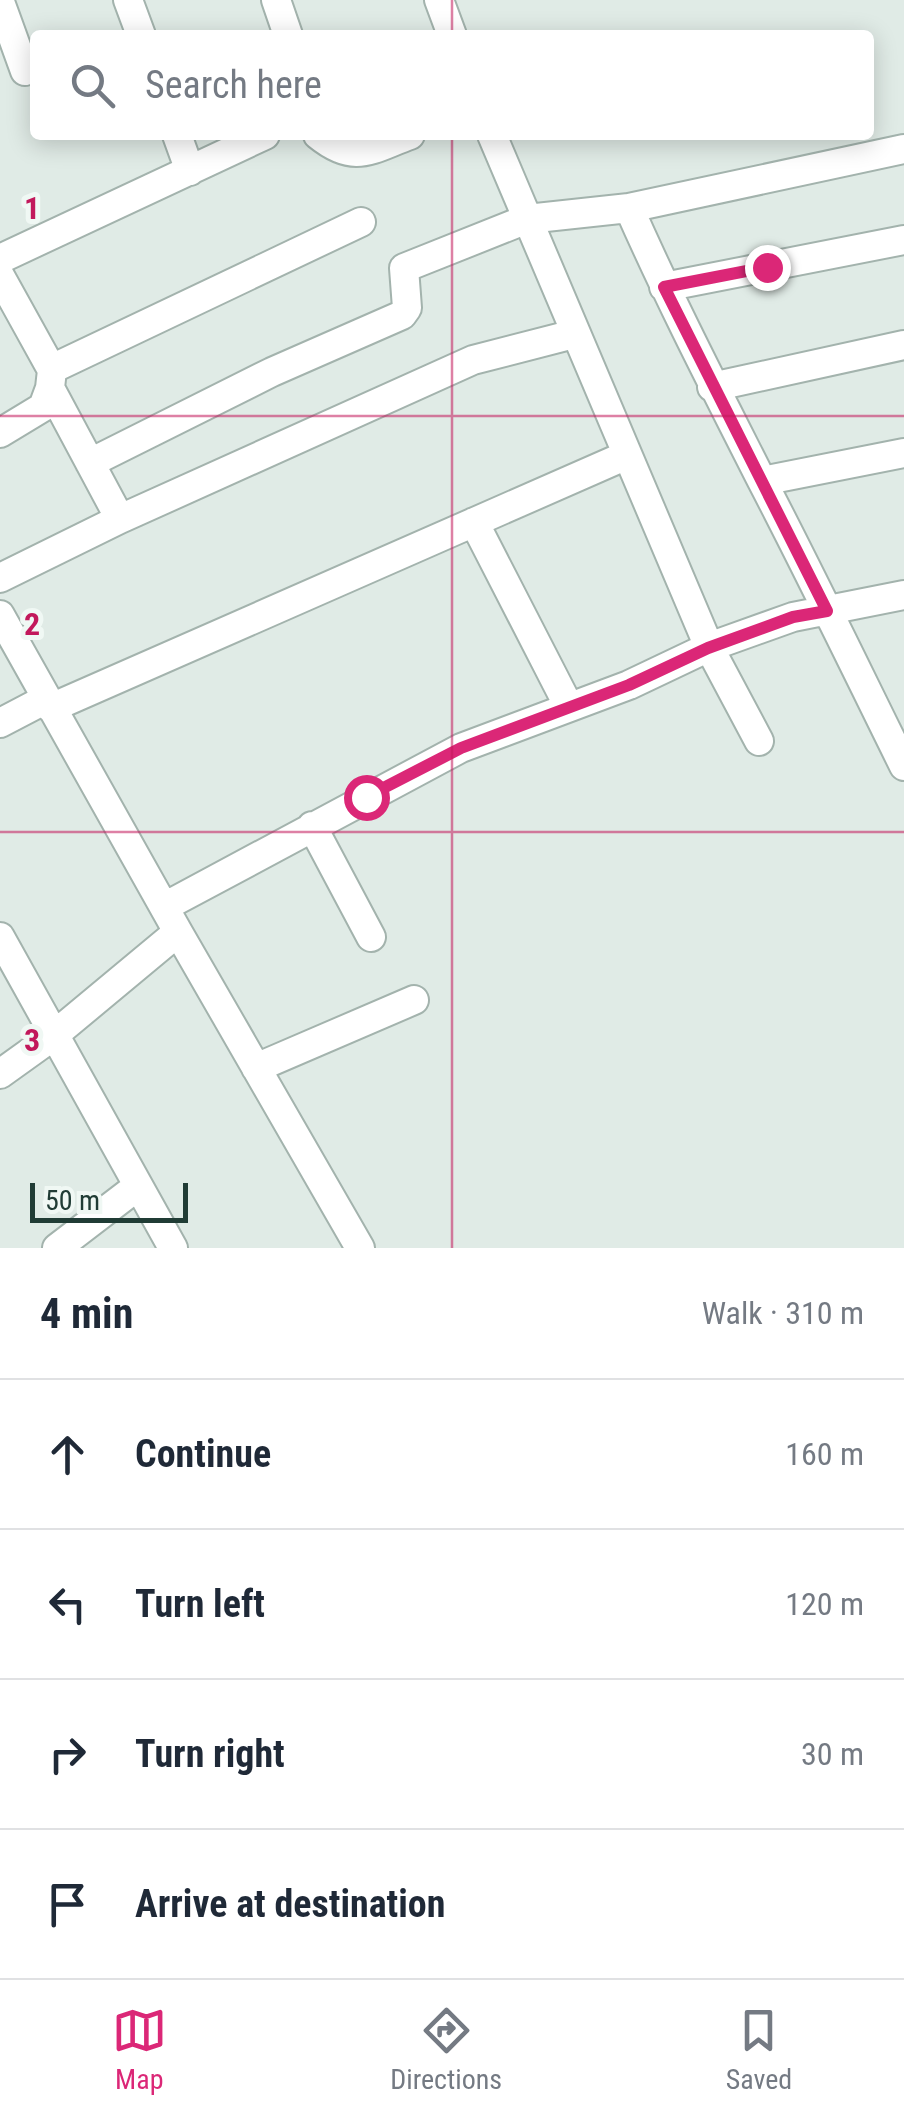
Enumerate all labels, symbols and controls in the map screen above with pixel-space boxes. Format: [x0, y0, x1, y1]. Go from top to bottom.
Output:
search box [30, 30, 874, 140]
icon: search [65, 58, 120, 113]
text: Search here [145, 63, 322, 107]
text: 1 [24, 189, 40, 227]
route end [745, 245, 791, 291]
text: 2 [24, 605, 40, 643]
route start [344, 775, 390, 821]
text: 3 [24, 1021, 40, 1059]
scale bar [30, 1178, 188, 1222]
text: 50 m [45, 1184, 100, 1217]
text: 4 min [40, 1289, 133, 1338]
text: Walk · 310 m [702, 1294, 864, 1332]
icon: ahead [40, 1427, 95, 1482]
text: Continue [135, 1432, 271, 1476]
text: 160 m [785, 1435, 864, 1473]
icon: left [40, 1577, 95, 1632]
text: Turn left [135, 1582, 265, 1626]
text: 120 m [785, 1585, 864, 1623]
icon: right [40, 1727, 95, 1782]
text: Turn right [135, 1732, 285, 1776]
text: 30 m [801, 1735, 864, 1773]
icon: arrive [40, 1877, 95, 1932]
text: Arrive at destination [135, 1882, 445, 1926]
tab: Map [112, 2003, 167, 2096]
tab: Directions [390, 2003, 502, 2096]
tab: Saved [726, 2003, 792, 2096]

